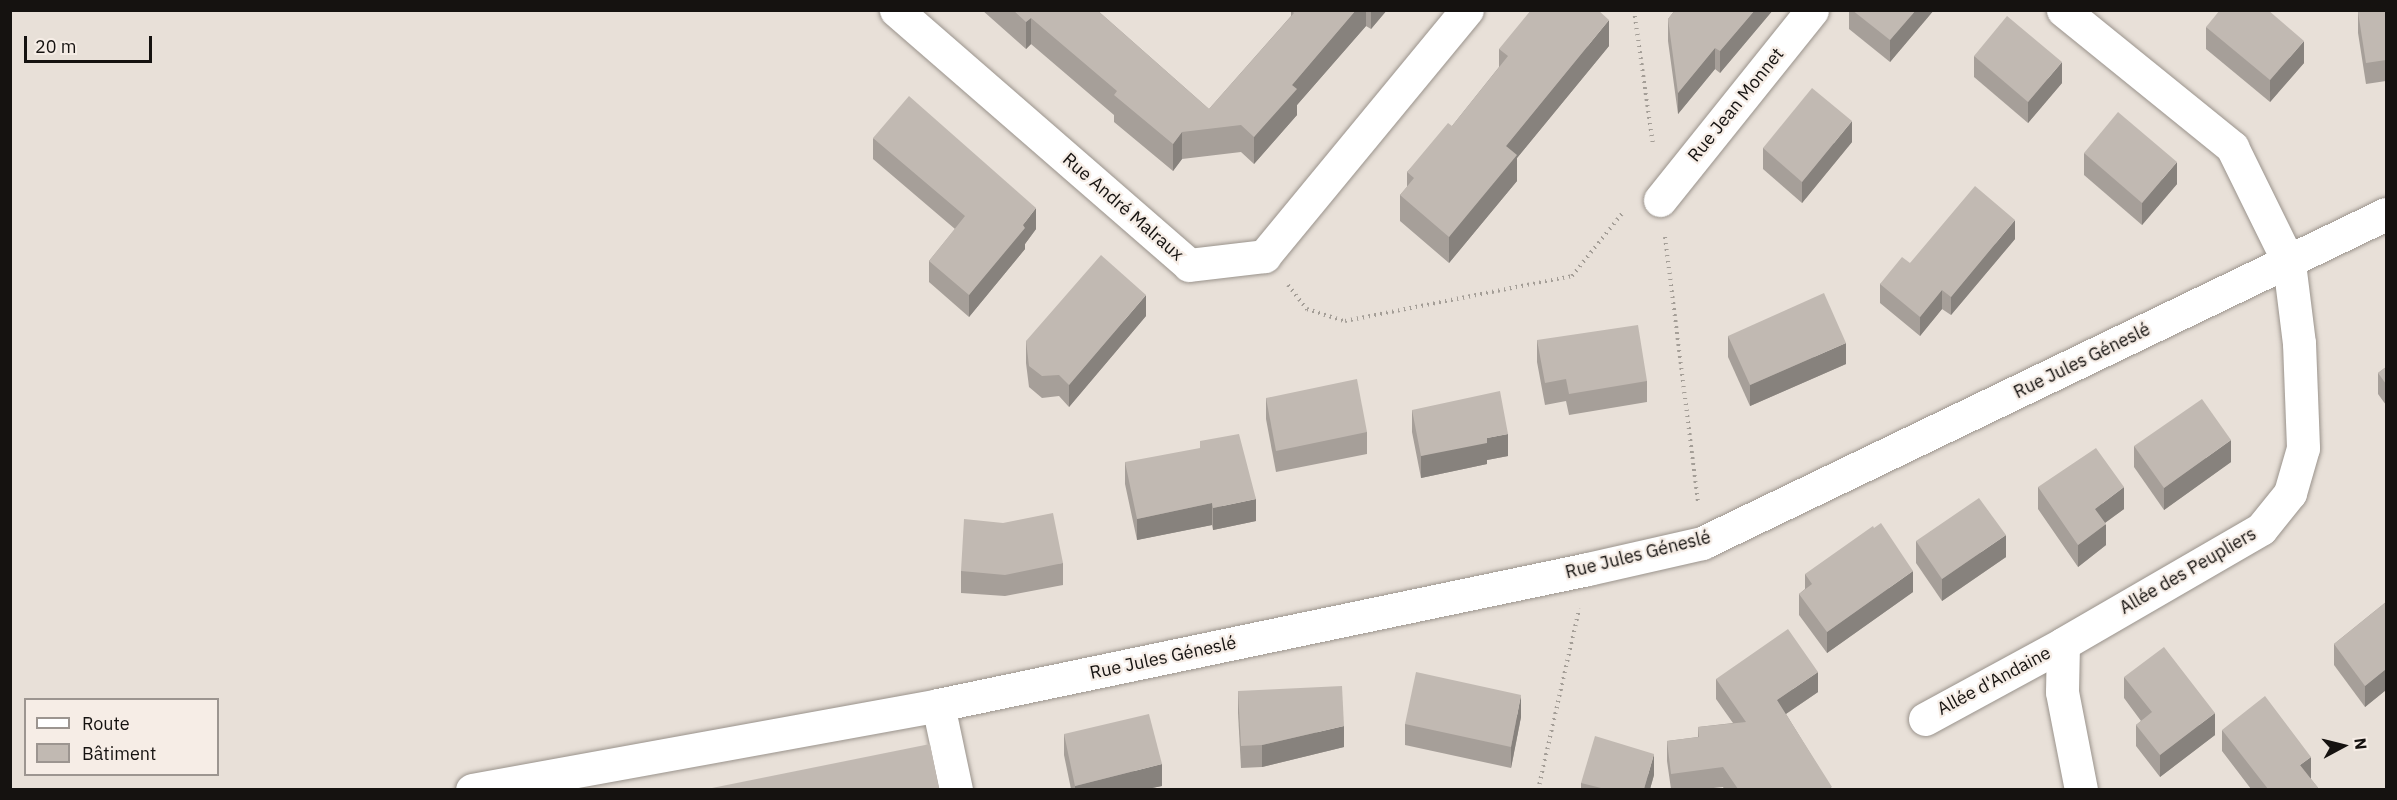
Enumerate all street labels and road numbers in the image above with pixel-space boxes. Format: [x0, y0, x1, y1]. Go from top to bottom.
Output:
street label: Rue Jean Monnet [1683, 44, 1789, 166]
street label: Rue André Malraux [1058, 149, 1188, 265]
street label: Rue Jules Géneslé [2010, 319, 2154, 403]
street label: Allée des Peupliers [2116, 523, 2260, 619]
street label: Rue Jules Géneslé [1563, 526, 1713, 584]
street label: Rue Jules Géneslé [1088, 632, 1238, 684]
street label: Allée d'Andaine [1933, 642, 2055, 720]

